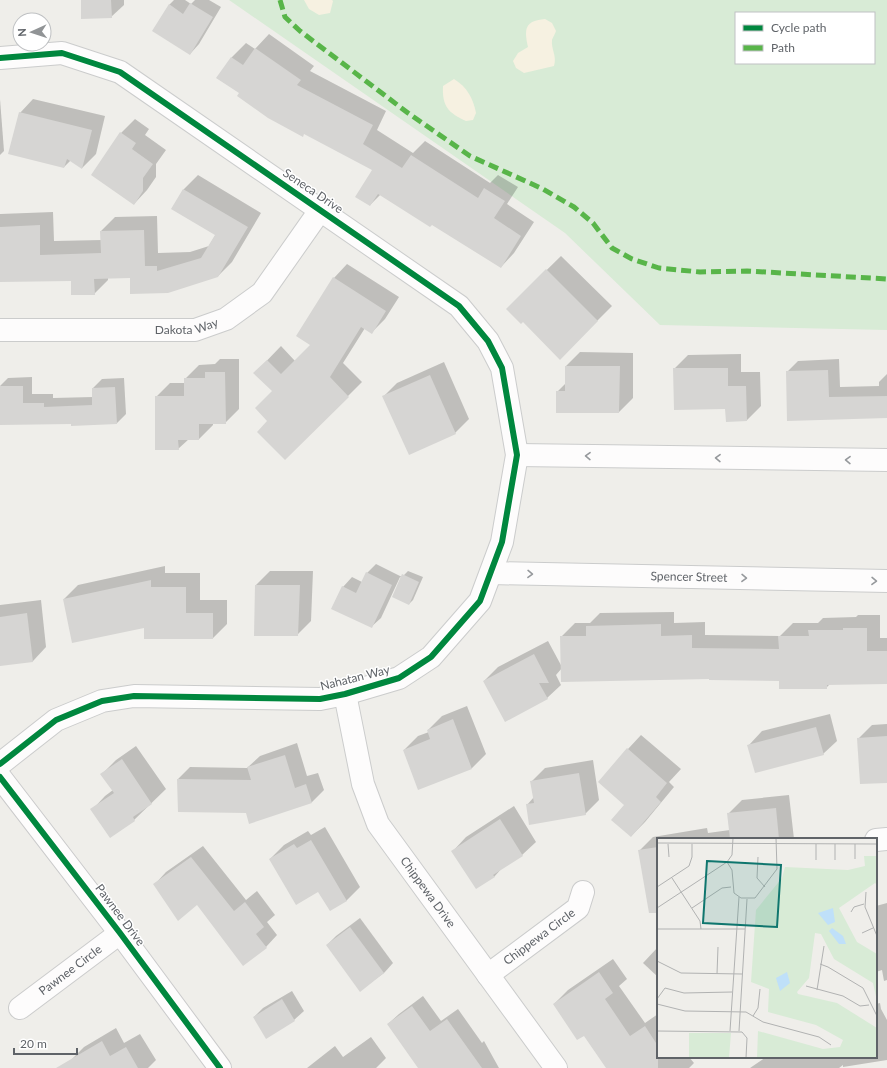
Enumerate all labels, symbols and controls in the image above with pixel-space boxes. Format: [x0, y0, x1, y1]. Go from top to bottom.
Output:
north arrow [12, 12, 52, 52]
legend [735, 12, 875, 64]
text: Cycle path [771, 20, 826, 35]
text: N [15, 28, 28, 37]
text: Path [771, 40, 795, 55]
street label: Seneca Drive [280, 165, 346, 216]
street label: Dakota Way [155, 314, 221, 337]
one-way arrow [585, 452, 591, 460]
one-way arrow [715, 454, 721, 462]
one-way arrow [845, 456, 851, 464]
street label: Spencer Street [650, 568, 728, 585]
one-way arrow [527, 570, 533, 578]
one-way arrow [741, 574, 747, 582]
one-way arrow [871, 577, 877, 585]
street label: Nahatan Way [319, 661, 392, 693]
inset map [657, 838, 877, 1058]
street label: Chippewa Drive [397, 853, 459, 930]
street label: Pawnee Drive [92, 881, 148, 949]
street label: Chippewa Circle [500, 905, 578, 968]
street label: Pawnee Circle [36, 941, 105, 998]
scale bar [14, 1030, 77, 1056]
text: 20 m [20, 1036, 47, 1051]

